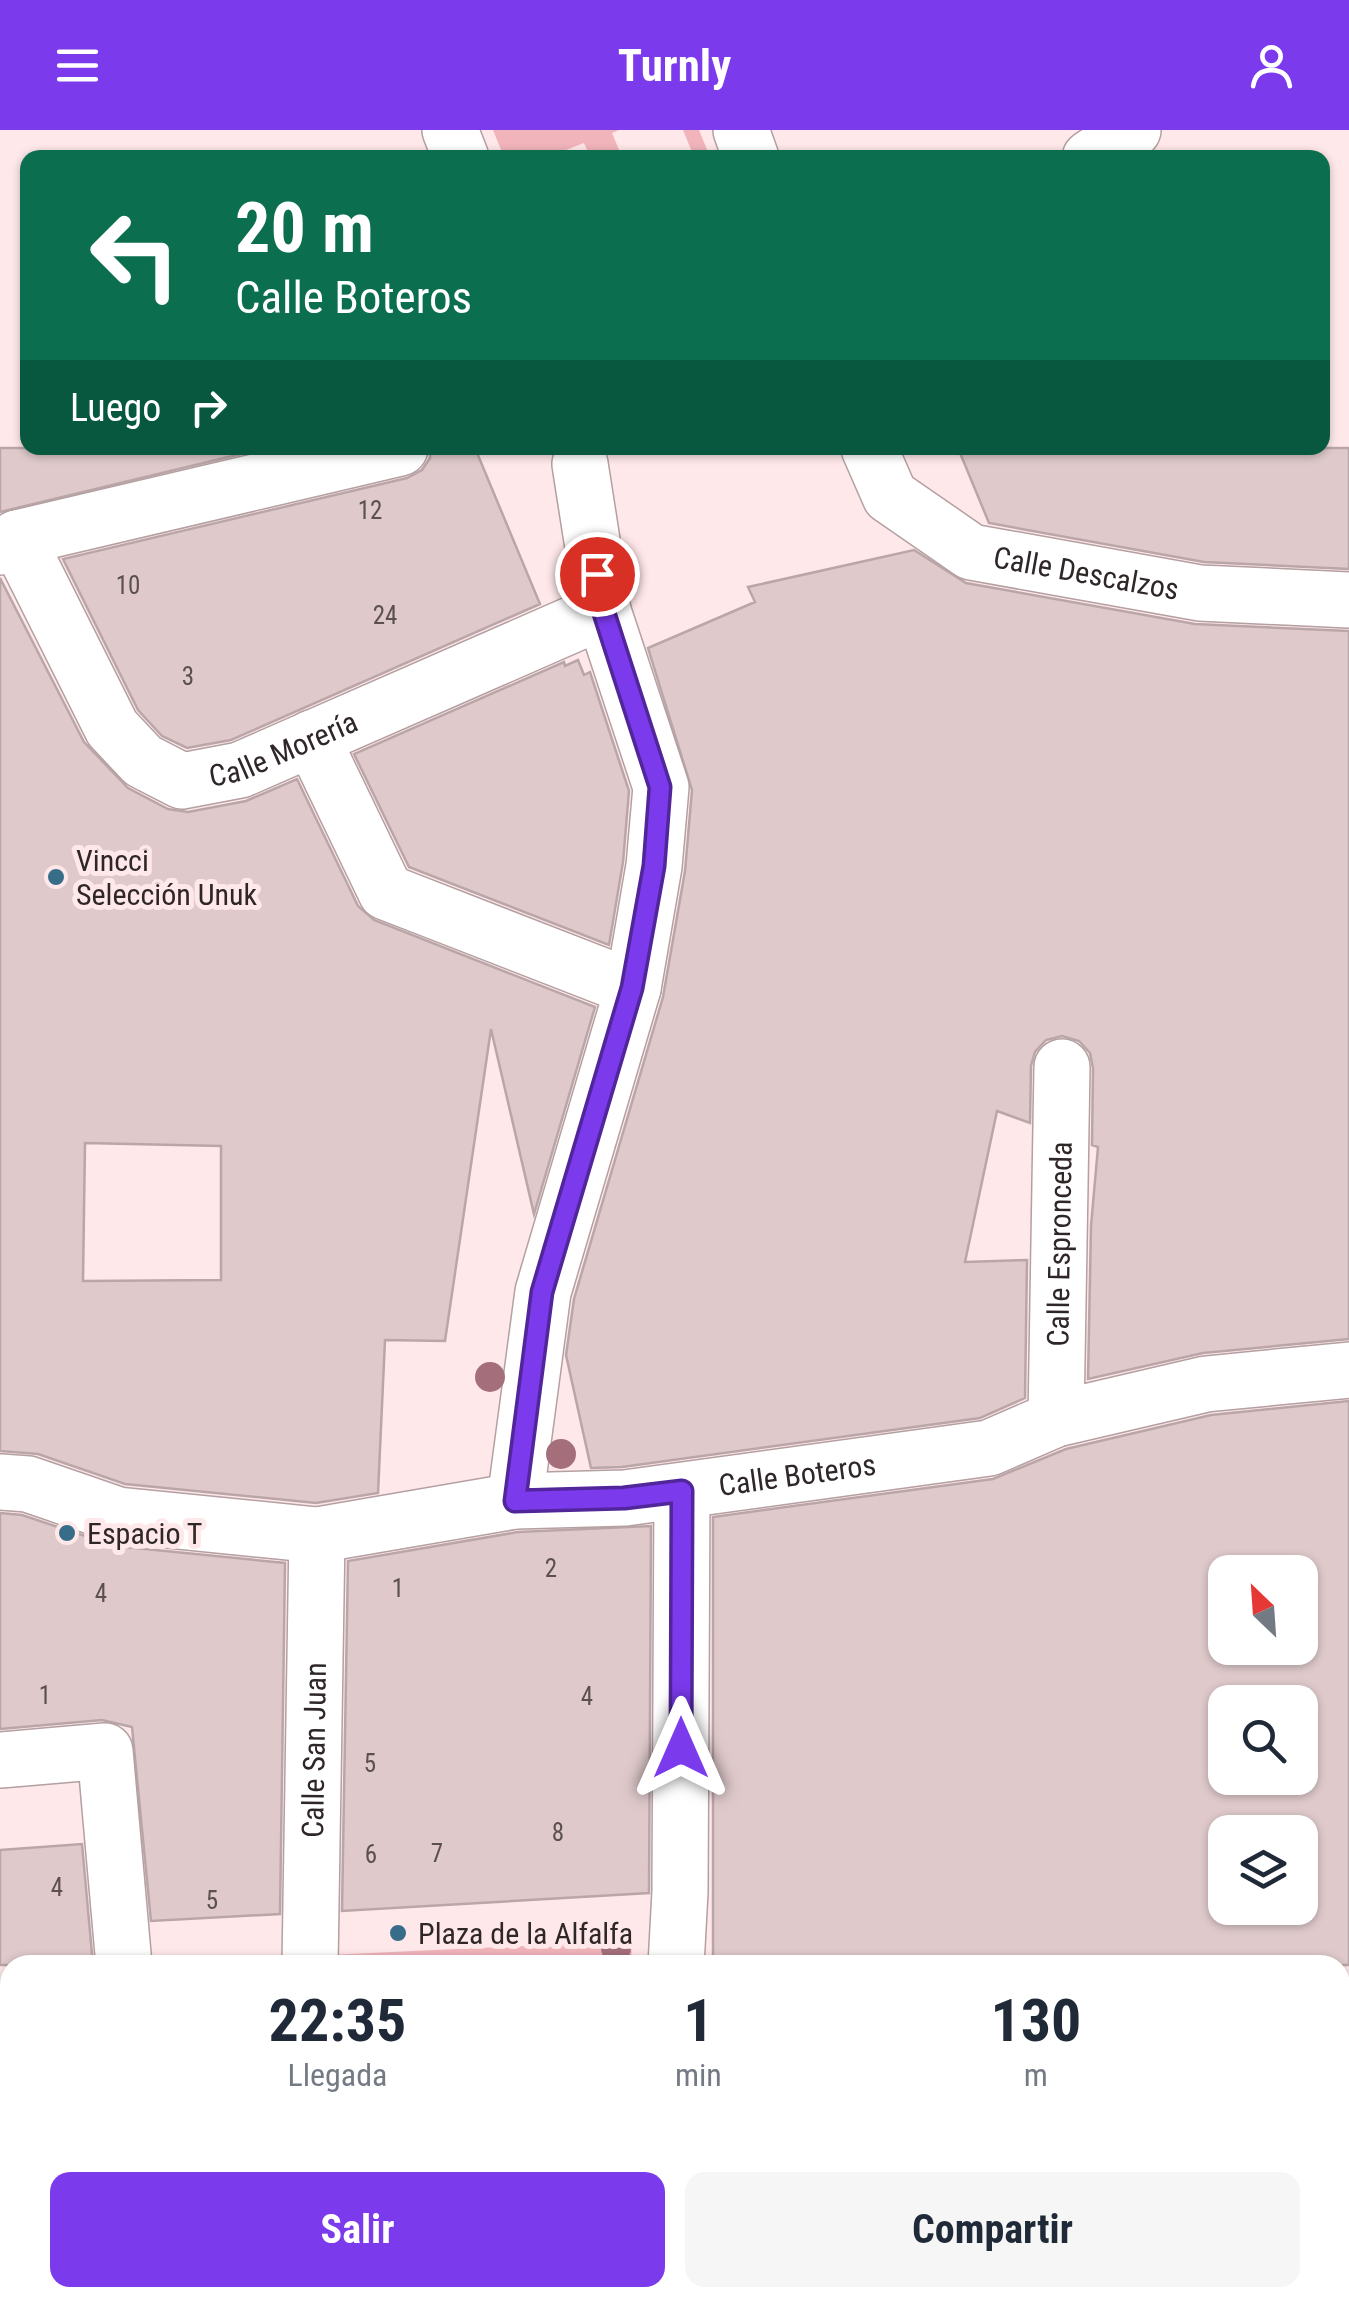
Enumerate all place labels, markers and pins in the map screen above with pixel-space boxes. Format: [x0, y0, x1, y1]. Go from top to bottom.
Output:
pin [555, 532, 640, 617]
place label: Vincci Selección Unuk [76, 843, 258, 912]
marker: Vincci Selección Unuk [45, 866, 67, 888]
place label: Espacio T [87, 1516, 202, 1551]
marker: Espacio T [56, 1522, 78, 1544]
place label: Plaza de la Alfalfa [418, 1916, 633, 1951]
marker: Plaza de la Alfalfa [387, 1922, 409, 1944]

